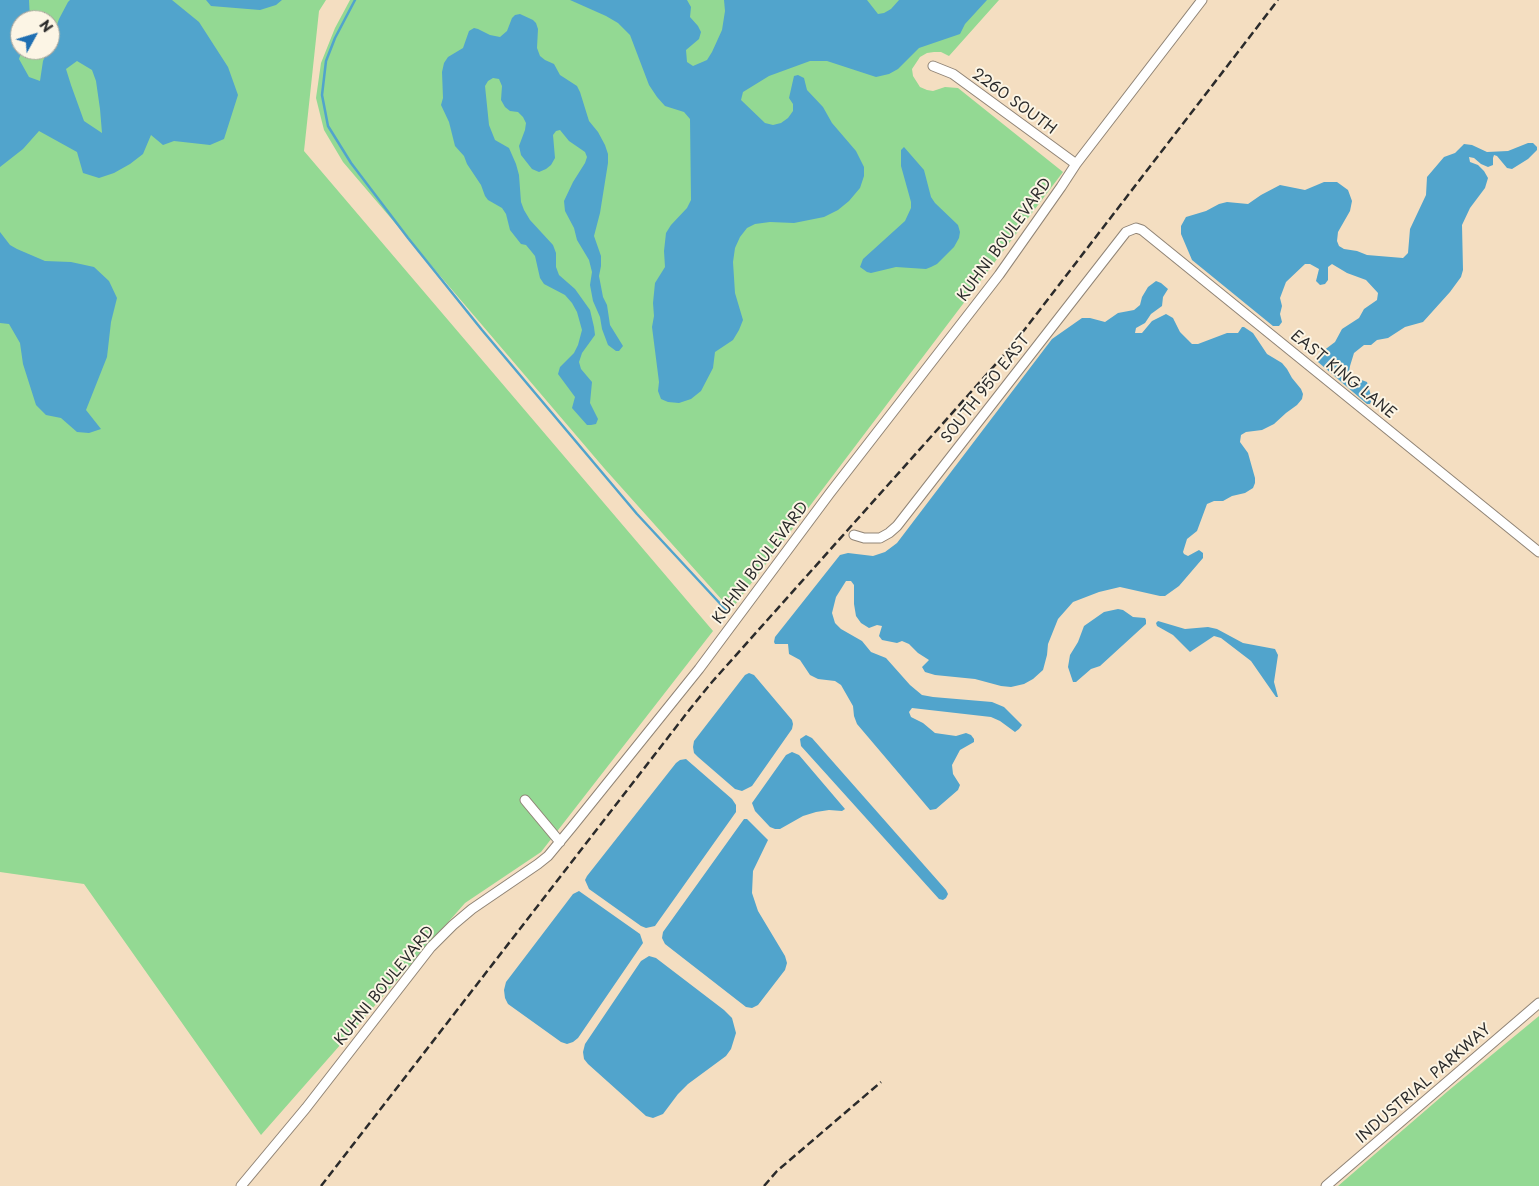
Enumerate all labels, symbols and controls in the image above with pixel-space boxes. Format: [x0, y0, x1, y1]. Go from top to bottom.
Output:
north arrow [10, 10, 60, 60]
text: N [35, 15, 58, 37]
street label: 2260 SOUTH [968, 65, 1060, 139]
street label: KUHNI BOULEVARD [954, 175, 1056, 305]
street label: EAST KING LANE [1287, 327, 1399, 423]
street label: SOUTH 950 EAST [938, 331, 1034, 447]
street label: KUHNI BOULEVARD [709, 498, 813, 628]
street label: KUHNI BOULEVARD [331, 923, 439, 1049]
street label: INDUSTRIAL PARKWAY [1353, 1021, 1495, 1147]

